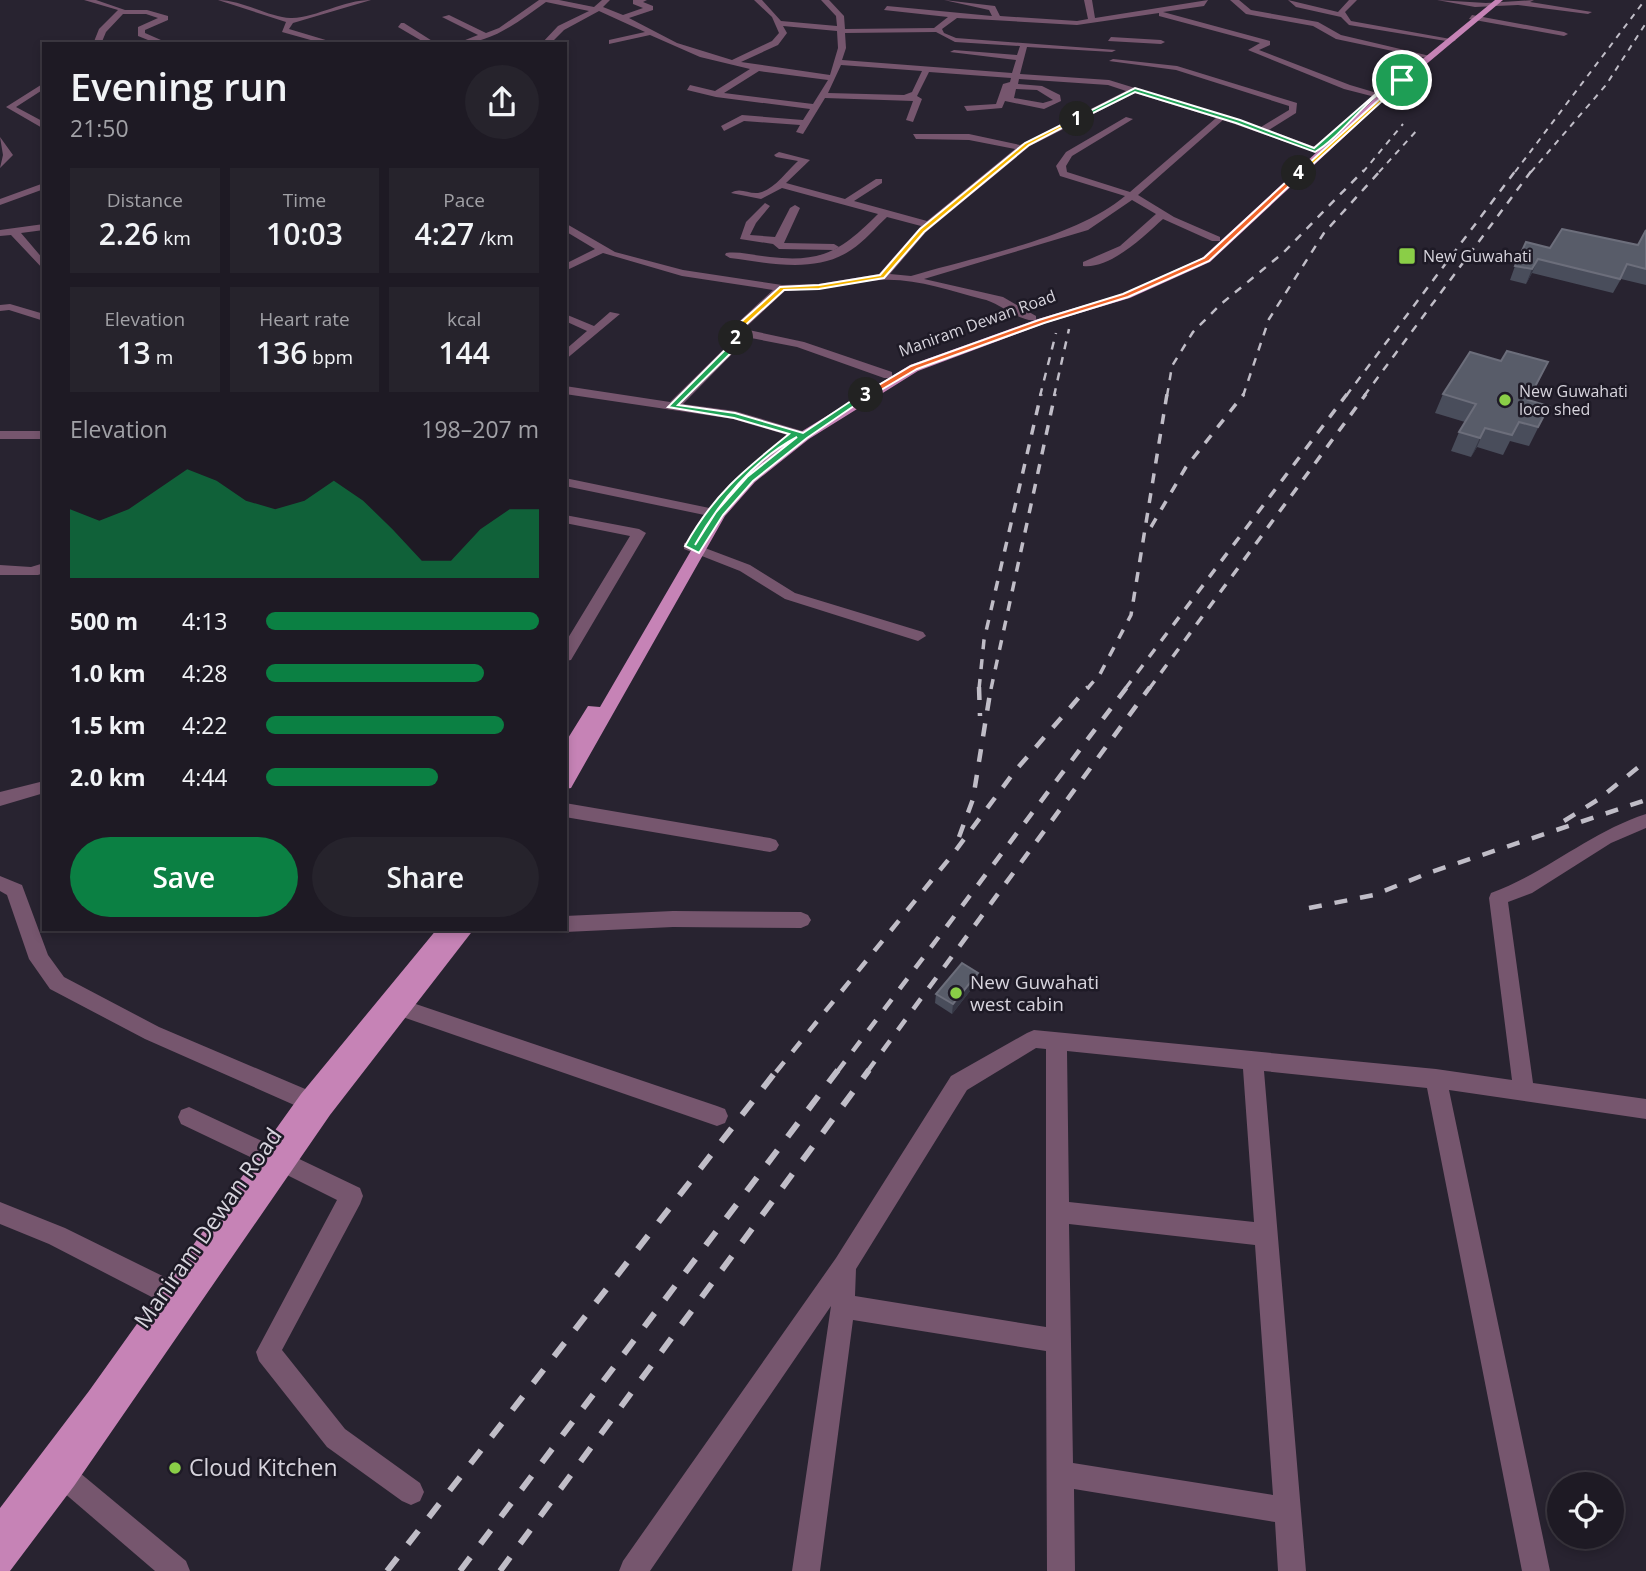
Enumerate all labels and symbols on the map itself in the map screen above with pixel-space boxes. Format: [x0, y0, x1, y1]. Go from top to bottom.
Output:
pin [1372, 50, 1432, 110]
pin: 1 [1060, 102, 1094, 136]
pin: 4 [1282, 156, 1316, 190]
place label: New Guwahati [1423, 245, 1532, 267]
marker: New Guwahati [1397, 246, 1417, 266]
street label: Maniram Dewan Road [895, 284, 1059, 362]
pin: 2 [718, 320, 754, 356]
pin: 3 [848, 378, 884, 412]
place label: New Guwahati loco shed [1519, 380, 1628, 420]
marker: New Guwahati loco shed [1497, 392, 1513, 408]
place label: New Guwahati west cabin [970, 969, 1099, 1017]
marker: New Guwahati west cabin [948, 985, 964, 1001]
street label: Maniram Dewan Road [126, 1121, 289, 1334]
place label: Cloud Kitchen [189, 1451, 338, 1483]
marker: Cloud Kitchen [167, 1460, 183, 1476]

